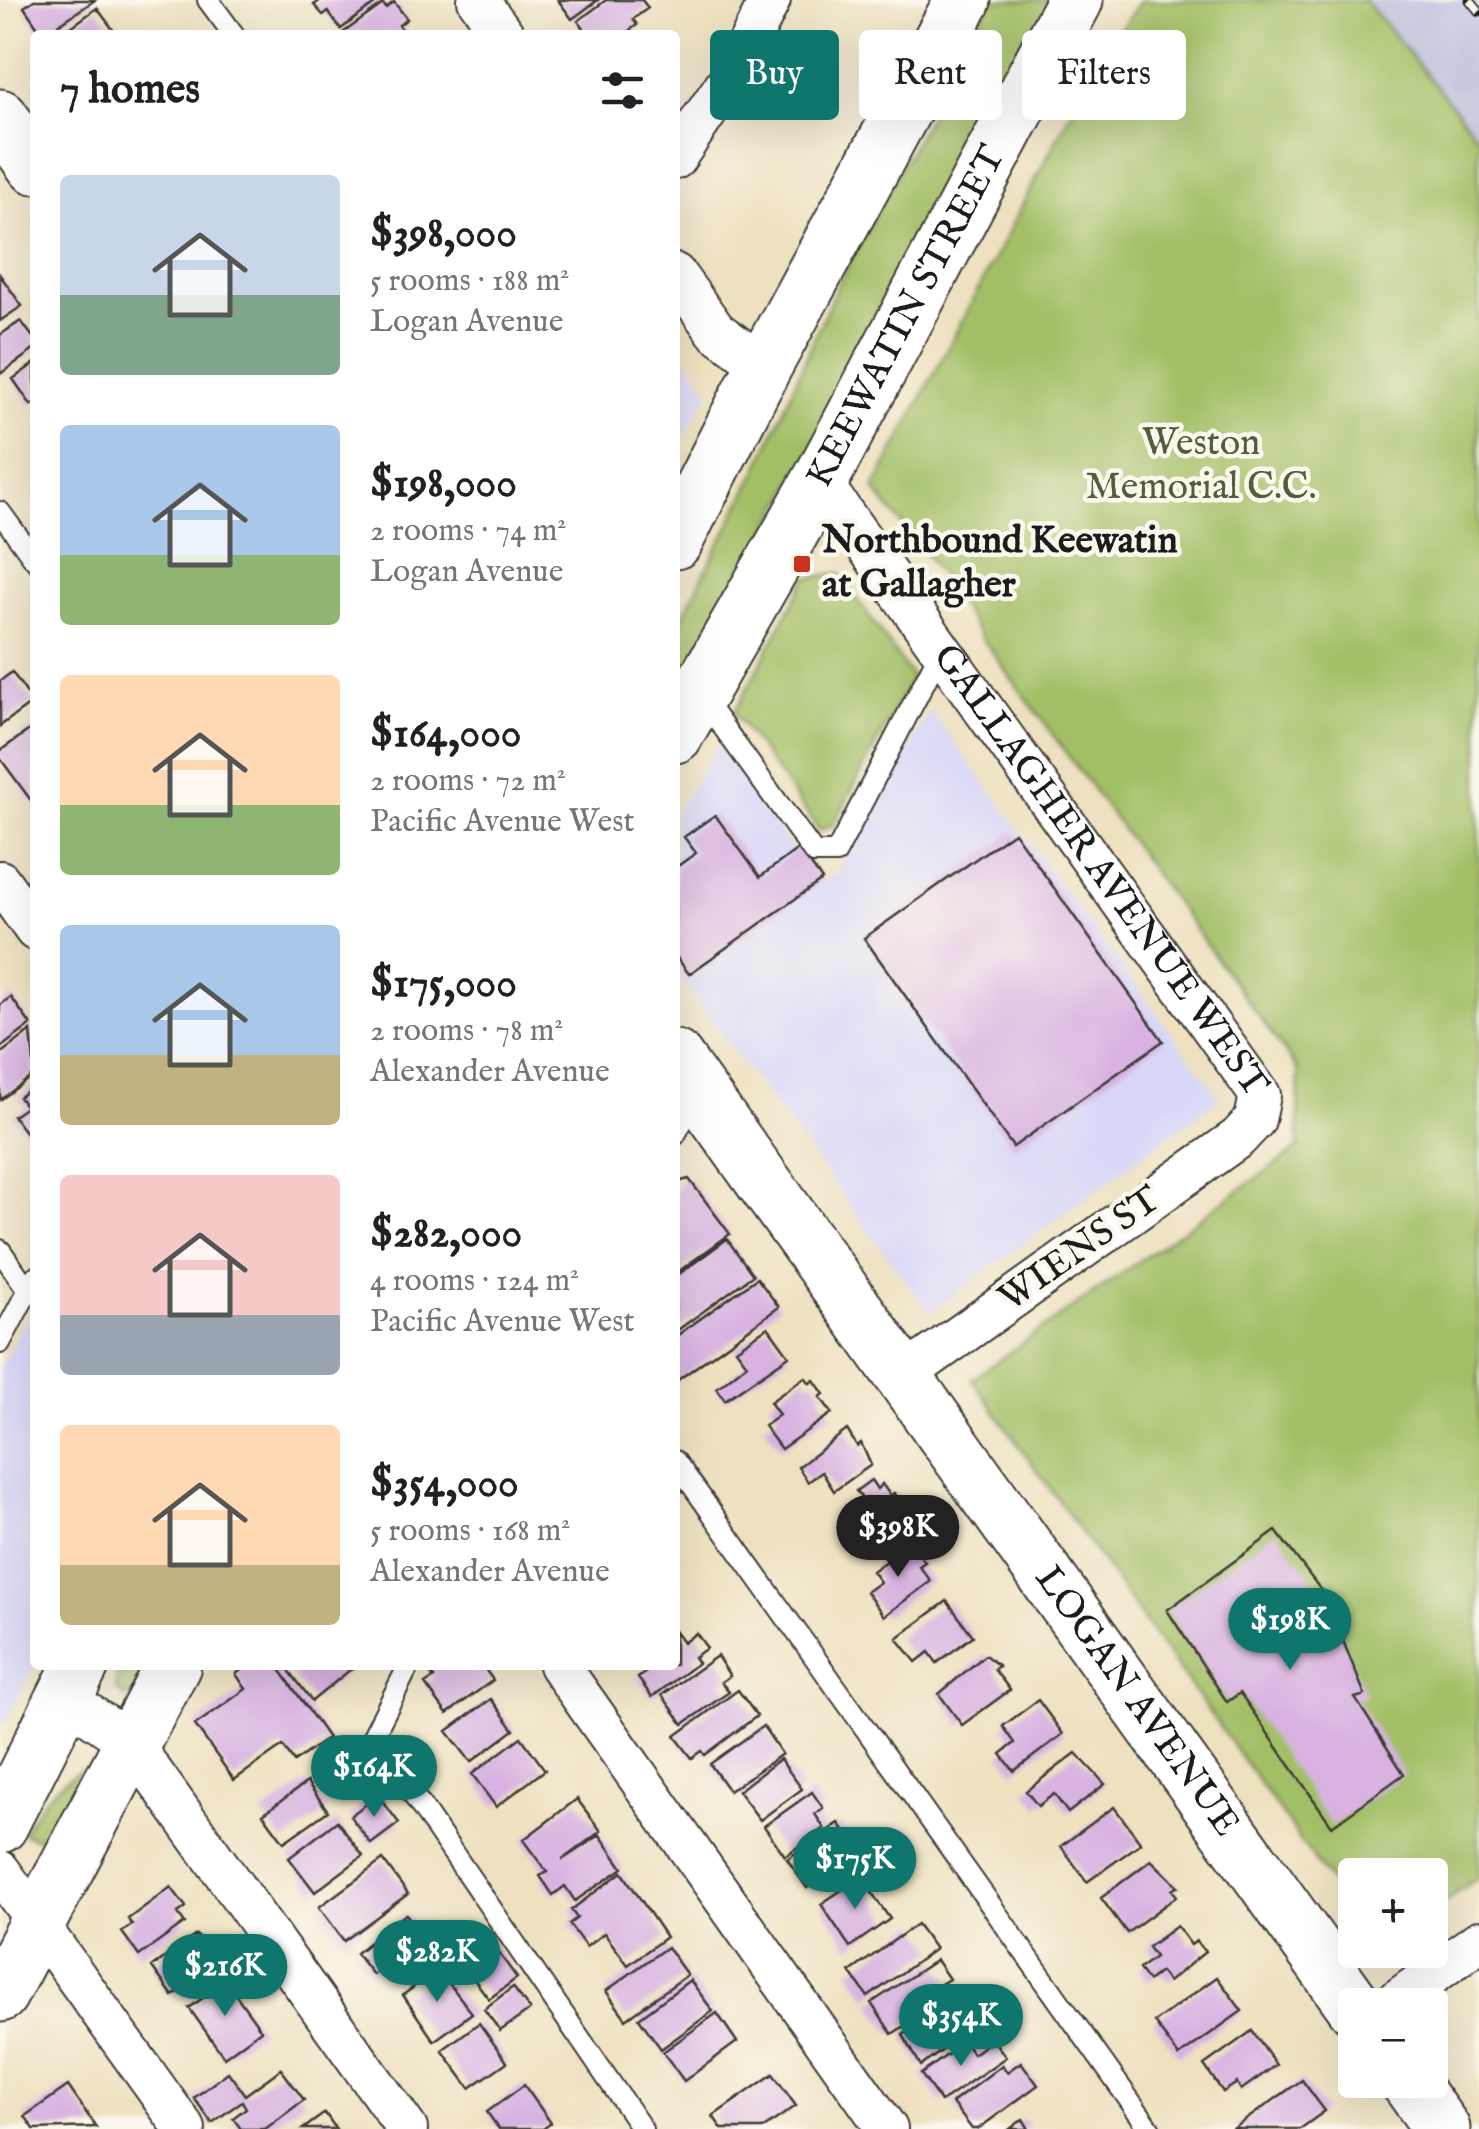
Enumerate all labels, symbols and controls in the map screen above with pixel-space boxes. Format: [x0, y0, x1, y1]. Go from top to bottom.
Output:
chip: Buy [710, 30, 839, 120]
chip: Rent [859, 30, 1002, 120]
chip: Filters [1022, 30, 1186, 120]
icon: filters [595, 63, 650, 118]
text: 7 homes [60, 64, 200, 117]
street label: KEEWATIN STREET [797, 137, 1017, 496]
text: $398,000 [370, 208, 517, 261]
icon: home [140, 215, 260, 335]
text: 5 rooms · 188 m² [370, 261, 569, 302]
text: Logan Avenue [370, 302, 563, 343]
park label: Weston Memorial C.C. [1085, 420, 1317, 512]
text: $198,000 [370, 458, 517, 511]
icon: home [140, 465, 260, 585]
text: 2 rooms · 74 m² [370, 511, 566, 552]
place label: Northbound Keewatin at Gallagher [821, 518, 1178, 610]
text: Logan Avenue [370, 552, 563, 593]
marker: Northbound Keewatin at Gallagher [791, 553, 813, 575]
street label: GALLAGHER AVENUE WEST [921, 635, 1278, 1107]
text: $164,000 [370, 708, 521, 761]
icon: home [140, 715, 260, 835]
text: 2 rooms · 72 m² [370, 761, 566, 802]
text: Pacific Avenue West [370, 802, 634, 843]
text: $175,000 [370, 958, 517, 1011]
icon: home [140, 965, 260, 1085]
text: 2 rooms · 78 m² [370, 1011, 563, 1052]
text: Alexander Avenue [370, 1052, 610, 1093]
street label: WIENS ST [990, 1177, 1170, 1323]
text: $282,000 [370, 1208, 522, 1261]
icon: home [140, 1215, 260, 1335]
text: 4 rooms · 124 m² [370, 1261, 579, 1302]
text: Pacific Avenue West [370, 1302, 634, 1343]
text: $354,000 [370, 1458, 519, 1511]
icon: home [140, 1465, 260, 1585]
pin: $398K [828, 1495, 968, 1580]
text: $398K [858, 1507, 938, 1548]
text: 5 rooms · 168 m² [370, 1511, 570, 1552]
text: Alexander Avenue [370, 1552, 610, 1593]
street label: LOGAN AVENUE [1023, 1557, 1250, 1847]
pin: $198K [1220, 1588, 1360, 1673]
text: $198K [1250, 1600, 1330, 1641]
pin: $164K [304, 1735, 444, 1820]
text: $164K [333, 1747, 415, 1788]
pin: $175K [785, 1827, 925, 1912]
text: $175K [815, 1839, 895, 1880]
map controls [1338, 1858, 1448, 2098]
button: + [1338, 1858, 1448, 1968]
pin: $282K [367, 1920, 507, 2005]
text: $282K [395, 1932, 479, 1973]
pin: $216K [155, 1934, 295, 2019]
text: $216K [184, 1946, 266, 1987]
pin: $354K [891, 1984, 1031, 2069]
button: − [1338, 1988, 1448, 2098]
text: $354K [921, 1996, 1001, 2037]

